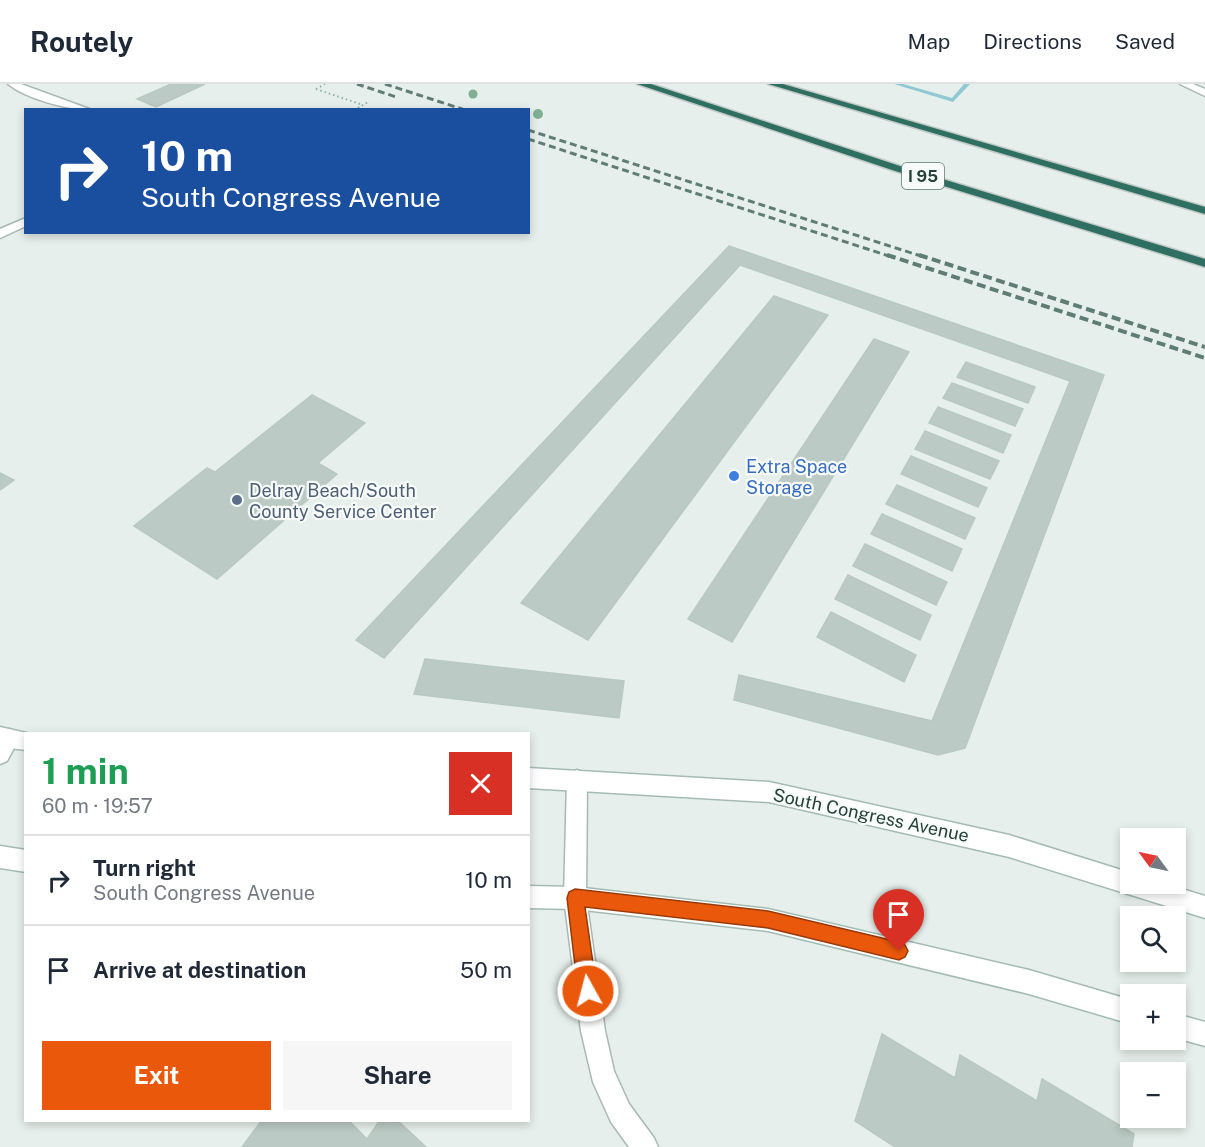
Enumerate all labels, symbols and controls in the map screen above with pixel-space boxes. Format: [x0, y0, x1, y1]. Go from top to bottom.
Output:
text: Routely [30, 25, 133, 58]
text: Map [908, 29, 950, 54]
text: Directions [983, 29, 1082, 54]
text: Saved [1115, 29, 1175, 54]
text: 10 m [141, 131, 233, 180]
icon: right [42, 132, 120, 210]
road number: I 95 [902, 163, 944, 189]
text: South Congress Avenue [141, 181, 441, 213]
place label: Extra Space Storage [746, 456, 847, 498]
marker: Extra Space Storage [727, 469, 741, 483]
place label: Delray Beach/South County Service Center [249, 480, 437, 522]
marker: Delray Beach/South County Service Center [230, 493, 244, 507]
text: 1 min [42, 750, 129, 792]
button: close [449, 752, 512, 815]
street label: South Congress Avenue [771, 784, 971, 846]
text: 60 m · 19:57 [42, 794, 153, 818]
north arrow [1120, 828, 1186, 894]
map controls [1120, 828, 1186, 1128]
text: Turn right [93, 855, 196, 881]
icon: right [42, 864, 75, 897]
text: 10 m [465, 867, 512, 893]
text: South Congress Avenue [93, 881, 315, 905]
pin [873, 889, 924, 951]
icon: arrive [882, 898, 915, 931]
button: search [1120, 906, 1186, 972]
icon: arrive [42, 954, 75, 987]
text: Arrive at destination [93, 957, 306, 983]
text: 50 m [460, 957, 512, 983]
position arrow [556, 959, 620, 1023]
button: + [1120, 984, 1186, 1050]
button: Exit [42, 1041, 271, 1110]
button: Share [283, 1041, 512, 1110]
button: − [1120, 1062, 1186, 1128]

